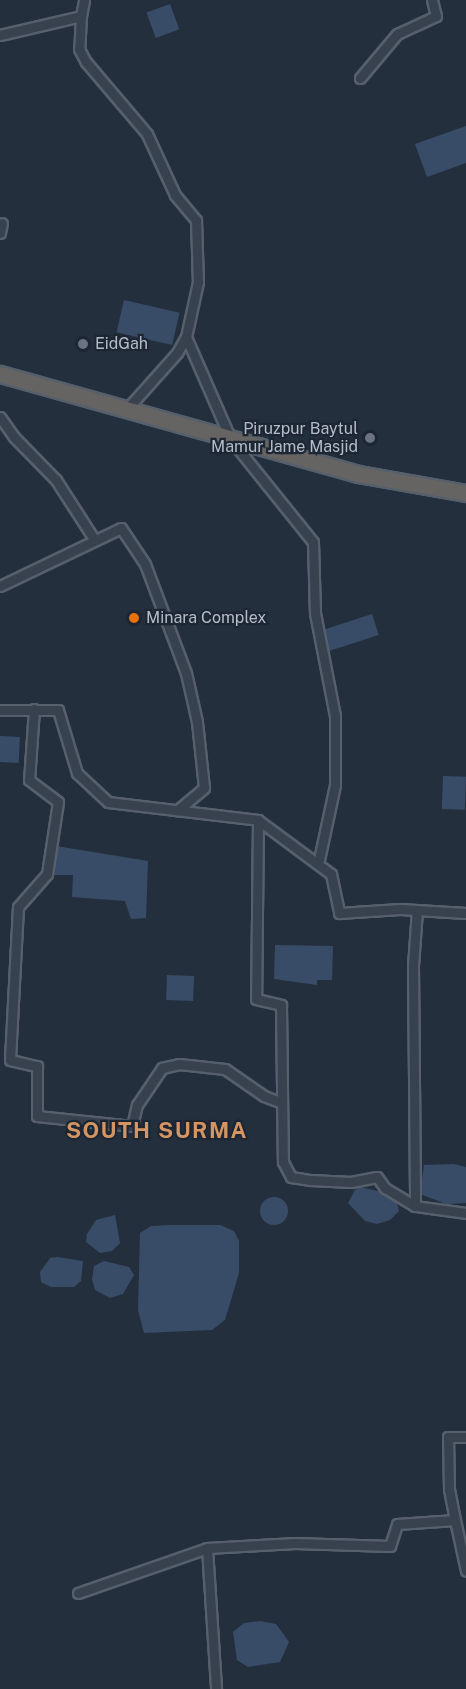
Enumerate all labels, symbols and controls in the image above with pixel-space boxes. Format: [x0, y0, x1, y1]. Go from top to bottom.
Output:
place label: EidGah [95, 334, 148, 354]
marker: EidGah [76, 337, 90, 351]
place label: Piruzpur Baytul Mamur Jame Masjid [211, 419, 358, 457]
marker: Piruzpur Baytul Mamur Jame Masjid [363, 431, 377, 445]
place label: Minara Complex [146, 608, 266, 628]
marker: Minara Complex [127, 611, 141, 625]
district label: SOUTH SURMA [66, 1118, 248, 1144]

